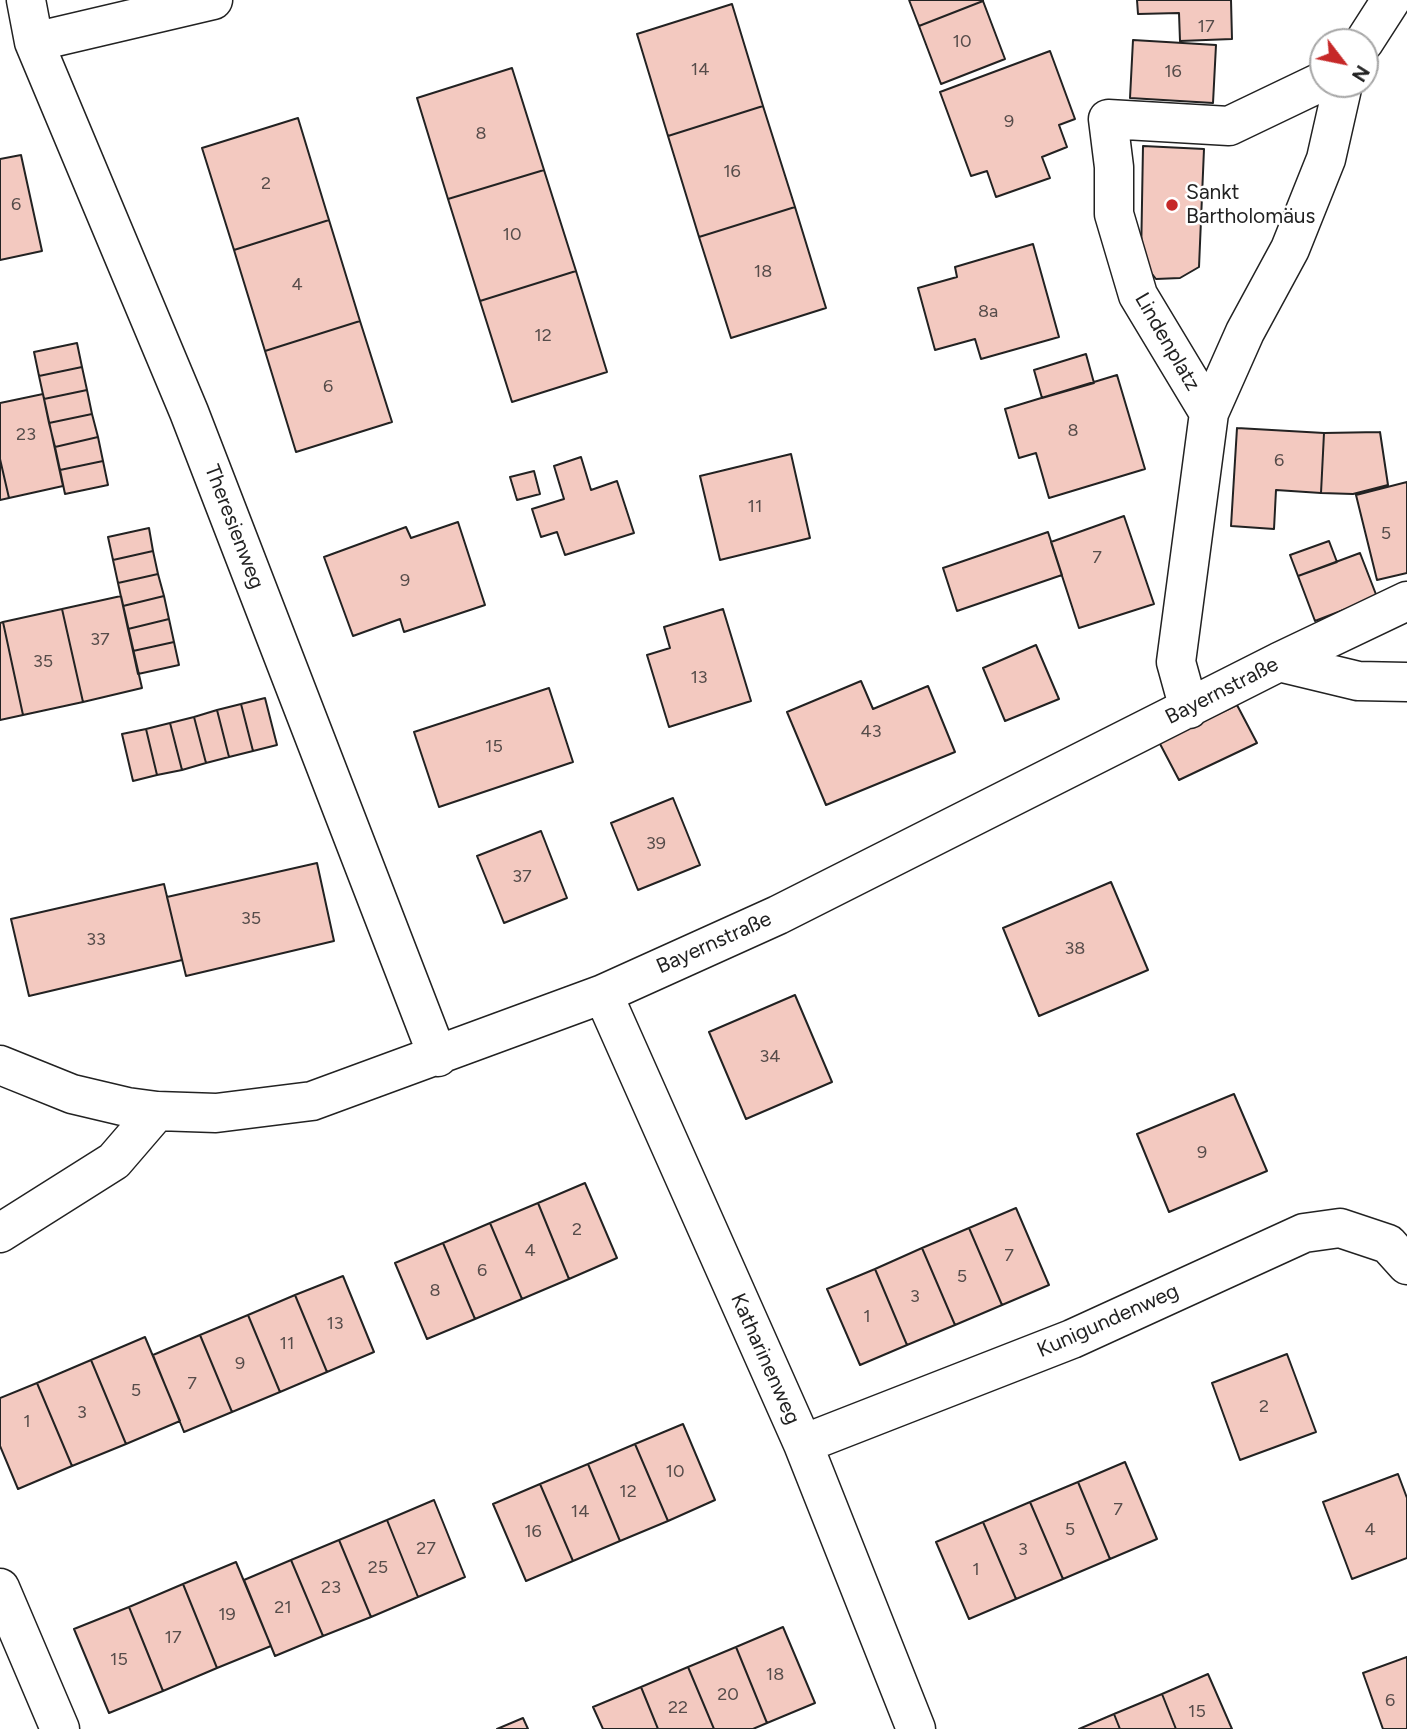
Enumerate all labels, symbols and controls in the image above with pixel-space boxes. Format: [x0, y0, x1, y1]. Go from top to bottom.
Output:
house number: 17 [1197, 16, 1215, 38]
north arrow [1309, 28, 1379, 98]
house number: 10 [953, 31, 971, 53]
house number: 14 [691, 59, 709, 81]
house number: 16 [1164, 61, 1182, 83]
text: N [1347, 61, 1374, 86]
house number: 9 [1004, 111, 1014, 133]
house number: 8 [475, 123, 487, 145]
house number: 16 [723, 161, 741, 183]
house number: 2 [261, 173, 271, 195]
place label: Sankt Bartholomäus [1186, 180, 1315, 230]
house number: 6 [11, 194, 21, 216]
marker: Sankt Bartholomäus [1164, 197, 1180, 213]
house number: 10 [503, 224, 521, 246]
house number: 18 [754, 261, 772, 283]
house number: 4 [291, 274, 303, 296]
street label: Lindenplatz [1129, 289, 1205, 395]
house number: 8a [978, 301, 998, 323]
house number: 12 [534, 325, 552, 347]
house number: 6 [323, 376, 333, 398]
house number: 8 [1067, 420, 1079, 442]
house number: 23 [16, 424, 36, 446]
house number: 6 [1274, 450, 1284, 472]
street label: Theresienweg [199, 461, 269, 593]
house number: 11 [748, 496, 762, 518]
house number: 5 [1381, 523, 1391, 545]
house number: 7 [1092, 547, 1102, 569]
house number: 9 [400, 570, 410, 592]
house number: 37 [90, 629, 110, 651]
house number: 35 [33, 651, 53, 673]
street label: Bayernstraße [1161, 652, 1283, 730]
house number: 13 [690, 667, 708, 689]
house number: 43 [861, 721, 881, 743]
house number: 15 [485, 736, 503, 758]
house number: 39 [646, 833, 666, 855]
house number: 37 [512, 866, 532, 888]
street label: Bayernstraße [653, 906, 775, 980]
house number: 35 [241, 908, 261, 930]
house number: 33 [86, 929, 106, 951]
house number: 38 [1065, 938, 1085, 960]
house number: 34 [760, 1046, 780, 1068]
house number: 9 [1197, 1142, 1207, 1164]
house number: 2 [572, 1219, 582, 1241]
house number: 4 [524, 1240, 536, 1262]
house number: 7 [1004, 1245, 1014, 1267]
house number: 6 [477, 1260, 487, 1282]
house number: 5 [957, 1266, 967, 1288]
street label: Kunigundenweg [1033, 1279, 1183, 1363]
house number: 8 [429, 1280, 441, 1302]
house number: 3 [910, 1286, 920, 1308]
street label: Katharinenweg [725, 1290, 805, 1428]
house number: 1 [863, 1306, 871, 1328]
house number: 13 [326, 1313, 344, 1335]
house number: 11 [280, 1333, 294, 1355]
house number: 9 [235, 1353, 245, 1375]
house number: 7 [187, 1373, 197, 1395]
house number: 5 [131, 1380, 141, 1402]
house number: 2 [1259, 1396, 1269, 1418]
house number: 3 [77, 1402, 87, 1424]
house number: 1 [23, 1411, 31, 1433]
house number: 10 [666, 1461, 684, 1483]
house number: 12 [619, 1481, 637, 1503]
house number: 7 [1113, 1499, 1123, 1521]
house number: 14 [571, 1501, 589, 1523]
house number: 5 [1065, 1519, 1075, 1541]
house number: 4 [1364, 1519, 1376, 1541]
house number: 16 [524, 1521, 542, 1543]
house number: 27 [416, 1538, 436, 1560]
house number: 3 [1018, 1539, 1028, 1561]
house number: 25 [368, 1557, 388, 1579]
house number: 1 [972, 1559, 980, 1581]
house number: 23 [321, 1577, 341, 1599]
house number: 21 [274, 1597, 292, 1619]
house number: 19 [218, 1604, 236, 1626]
house number: 17 [164, 1627, 182, 1649]
house number: 15 [110, 1649, 128, 1671]
house number: 18 [766, 1664, 784, 1686]
house number: 20 [717, 1684, 739, 1706]
house number: 6 [1385, 1690, 1395, 1712]
house number: 22 [668, 1697, 688, 1719]
house number: 15 [1188, 1701, 1206, 1723]

